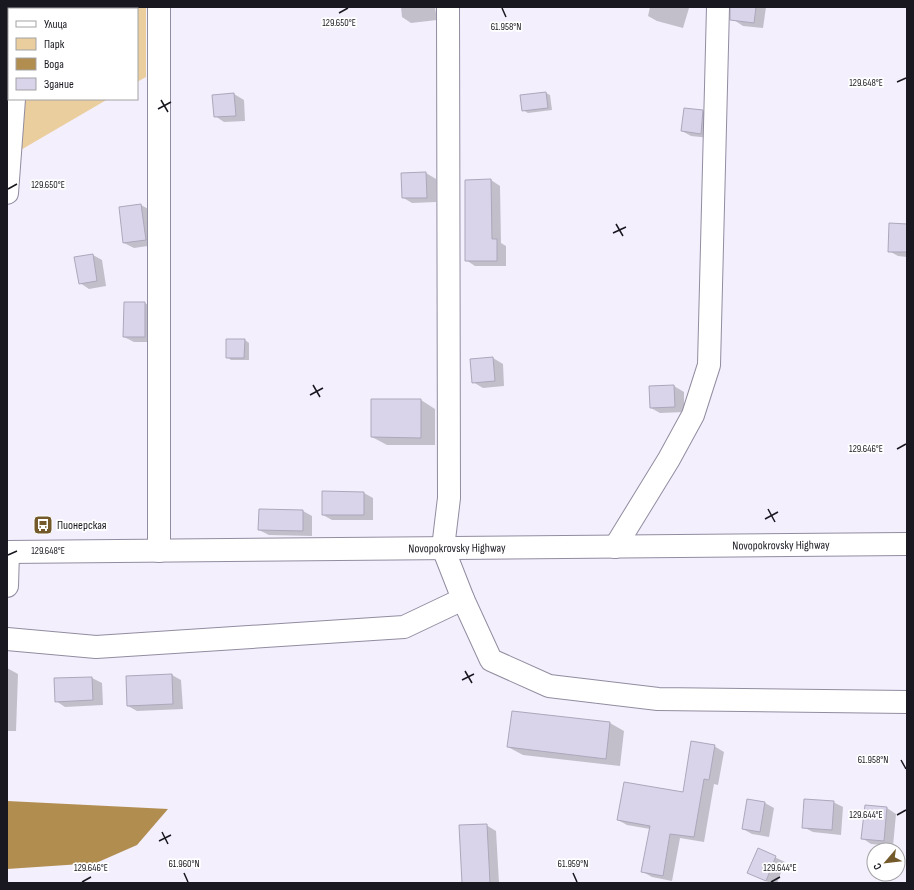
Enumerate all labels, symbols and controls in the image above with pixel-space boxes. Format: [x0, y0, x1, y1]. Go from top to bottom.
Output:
legend [8, 8, 138, 100]
text: Улица [44, 17, 68, 32]
text: 129.650°E [322, 17, 356, 29]
text: 61.958°N [491, 21, 521, 33]
text: Парк [44, 37, 65, 52]
text: Вода [44, 57, 64, 72]
text: Здание [44, 77, 74, 92]
text: 129.648°E [849, 77, 883, 89]
text: 129.650°E [31, 179, 65, 191]
text: 129.646°E [849, 443, 883, 455]
bus stop icon: Пионерская [32, 514, 54, 536]
place label: Пионерская [57, 518, 107, 533]
street label: Novopokrovsky Highway [732, 538, 830, 554]
street label: Novopokrovsky Highway [408, 541, 506, 556]
text: 129.648°E [31, 545, 65, 557]
text: 61.958°N [858, 754, 888, 766]
text: 129.644°E [849, 809, 883, 821]
north arrow [866, 842, 906, 882]
text: 61.960°N [168, 858, 200, 870]
text: 61.959°N [558, 858, 588, 870]
text: С [870, 861, 885, 872]
text: 129.646°E [74, 862, 108, 874]
text: 129.644°E [763, 862, 797, 874]

